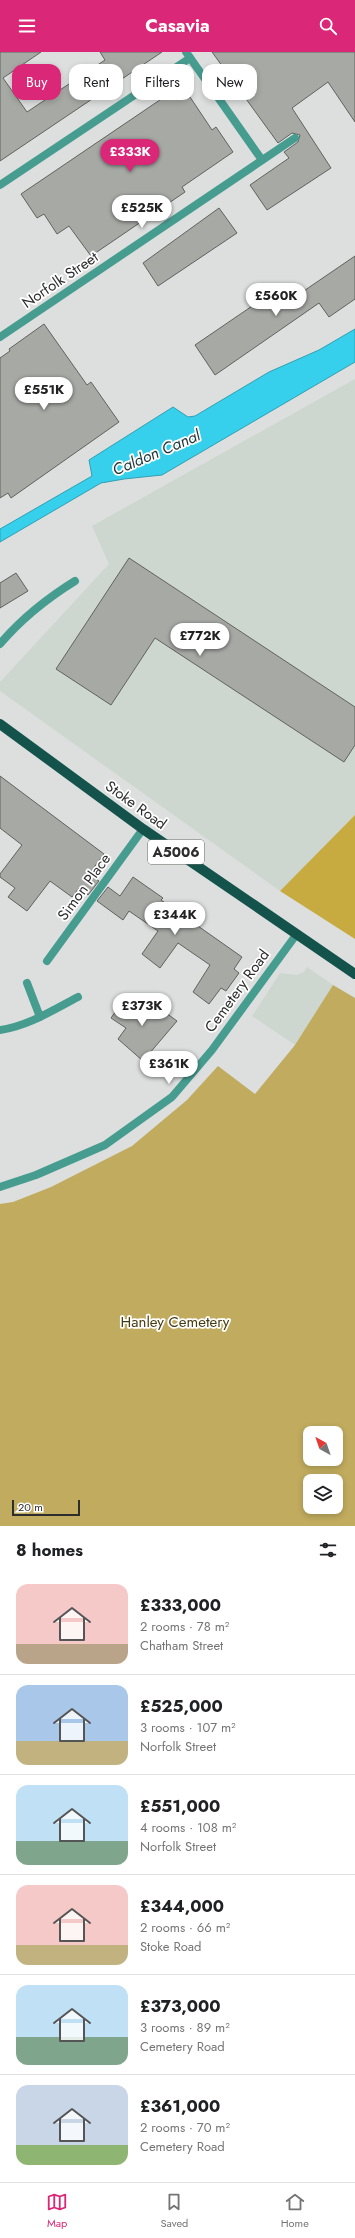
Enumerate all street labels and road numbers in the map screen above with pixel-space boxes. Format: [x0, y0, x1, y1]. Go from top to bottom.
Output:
street label: Norfolk Street [17, 246, 103, 314]
street label: Stoke Road [101, 775, 171, 835]
road number: A5006 [148, 840, 204, 864]
street label: Simon Place [52, 849, 116, 925]
street label: Cemetery Road [199, 945, 275, 1037]

